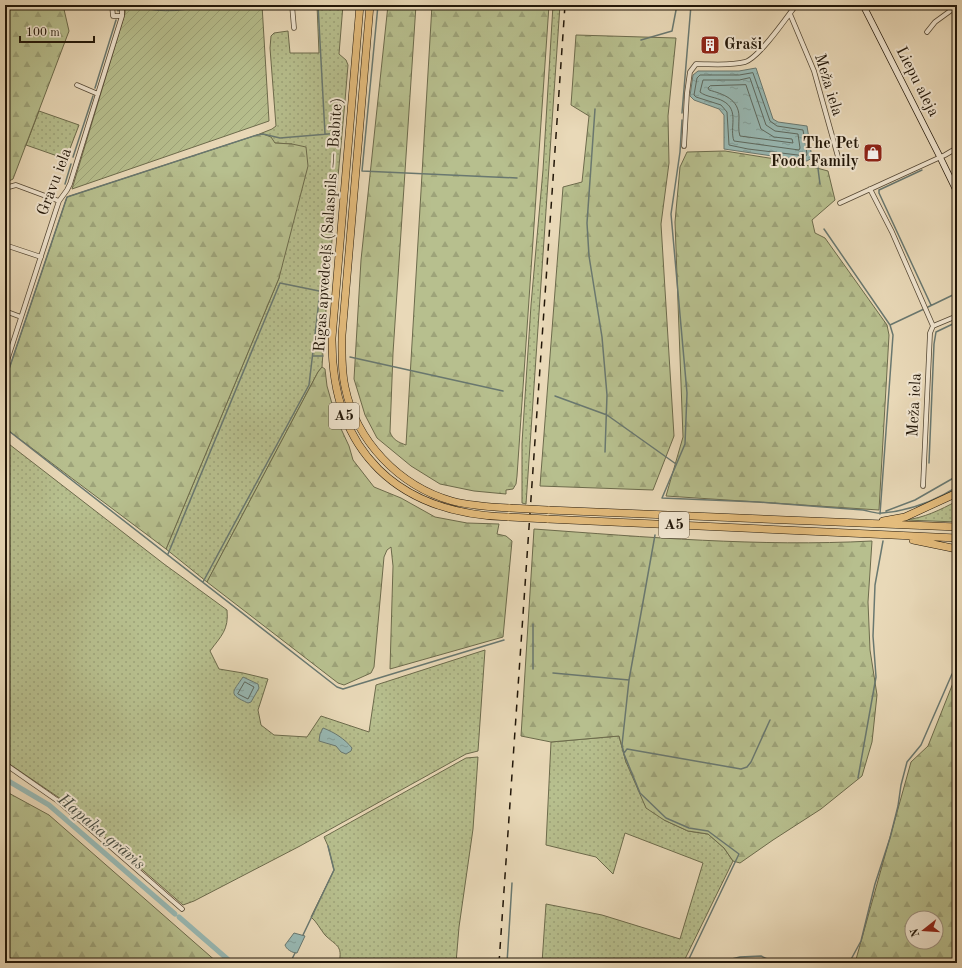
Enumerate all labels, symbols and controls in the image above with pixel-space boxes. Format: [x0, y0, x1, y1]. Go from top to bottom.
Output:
scale bar [20, 18, 94, 44]
text: 100 m [26, 27, 60, 39]
building icon: Graši [699, 34, 721, 56]
place label: Graši [724, 37, 762, 53]
street label: Liepu aleja [893, 44, 941, 120]
street label: Meža iela [811, 52, 845, 118]
street label: Rīgas apvedceļš (Salaspils — Babīte) [311, 97, 347, 353]
place label: The Pet Food Family [771, 136, 859, 170]
shop icon: The Pet Food Family [862, 142, 884, 164]
street label: Gravu iela [35, 146, 75, 218]
street label: Meža iela [905, 372, 925, 437]
road number: A5 [329, 403, 359, 429]
road number: A5 [659, 512, 689, 538]
water label: Hapaka grāvis [53, 790, 148, 873]
north arrow [904, 910, 944, 950]
text: N [909, 926, 922, 938]

